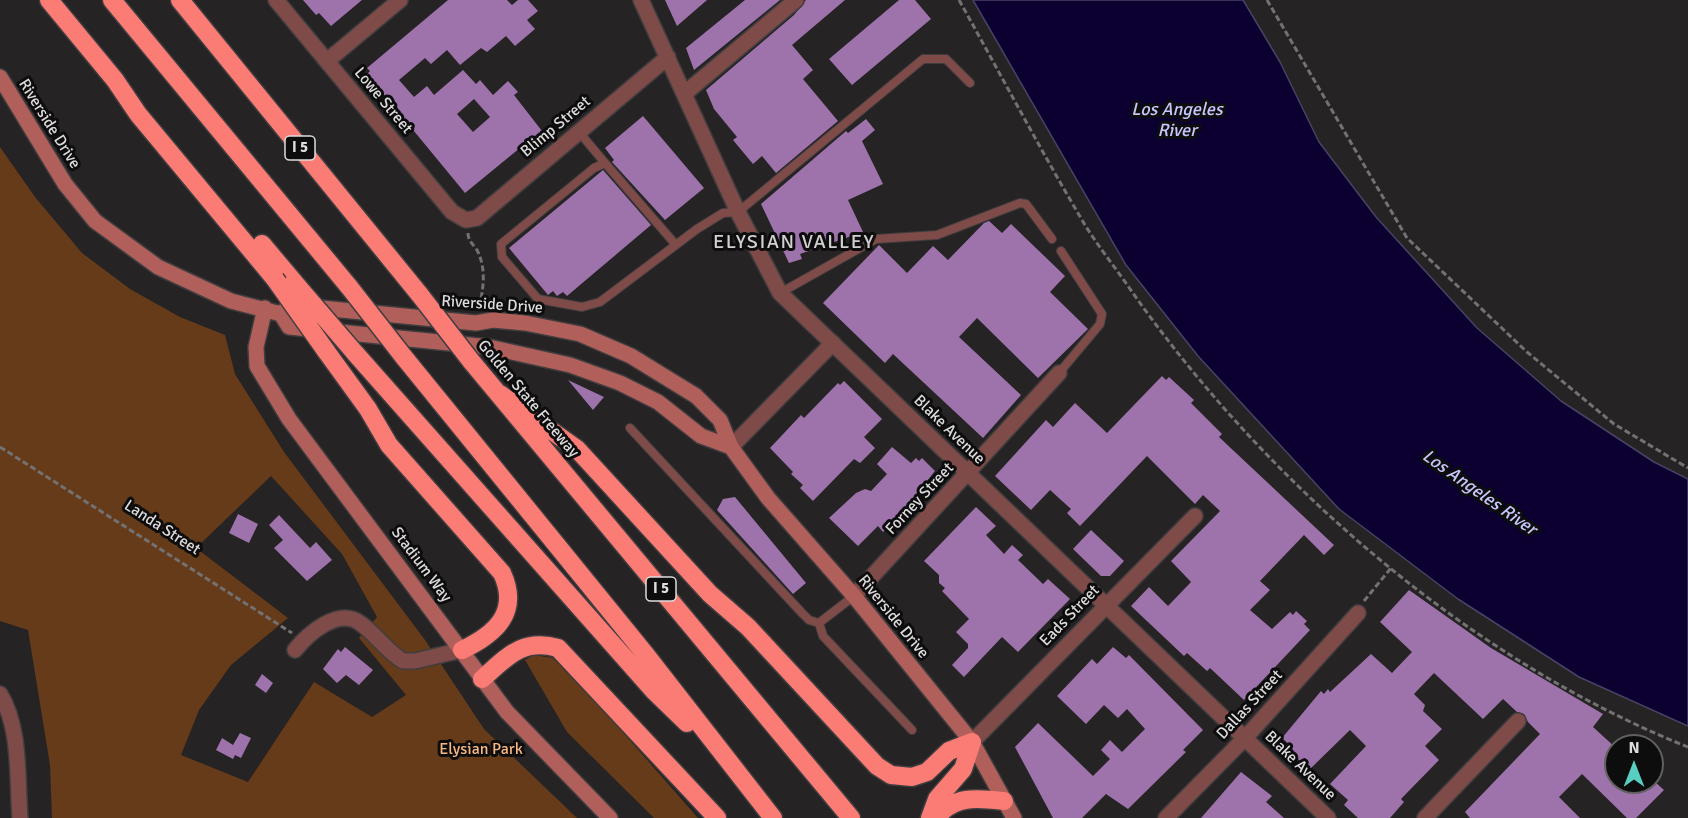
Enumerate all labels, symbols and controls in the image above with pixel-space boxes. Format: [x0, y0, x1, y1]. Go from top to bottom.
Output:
street label: Lowe Street [350, 64, 416, 138]
street label: Riverside Drive [14, 76, 84, 172]
street label: Blimp Street [517, 92, 595, 162]
water label: Los Angeles River [1131, 99, 1223, 142]
road number: I 5 [285, 136, 315, 160]
district label: ELYSIAN VALLEY [713, 231, 875, 255]
street label: Riverside Drive [440, 292, 544, 318]
street label: Golden State Freeway [473, 336, 583, 462]
street label: Blake Avenue [909, 391, 989, 469]
water label: Los Angeles River [1418, 446, 1540, 540]
street label: Forney Street [882, 459, 958, 539]
street label: Landa Street [120, 496, 204, 560]
street label: Stadium Way [387, 524, 455, 606]
street label: Riverside Drive [853, 571, 933, 663]
road number: I 5 [646, 577, 676, 601]
street label: Eads Street [1036, 581, 1104, 651]
street label: Dallas Street [1213, 666, 1287, 744]
street label: Blake Avenue [1260, 727, 1340, 805]
north arrow [1604, 734, 1664, 794]
text: N [1628, 738, 1640, 758]
park label: Elysian Park [439, 740, 523, 760]

